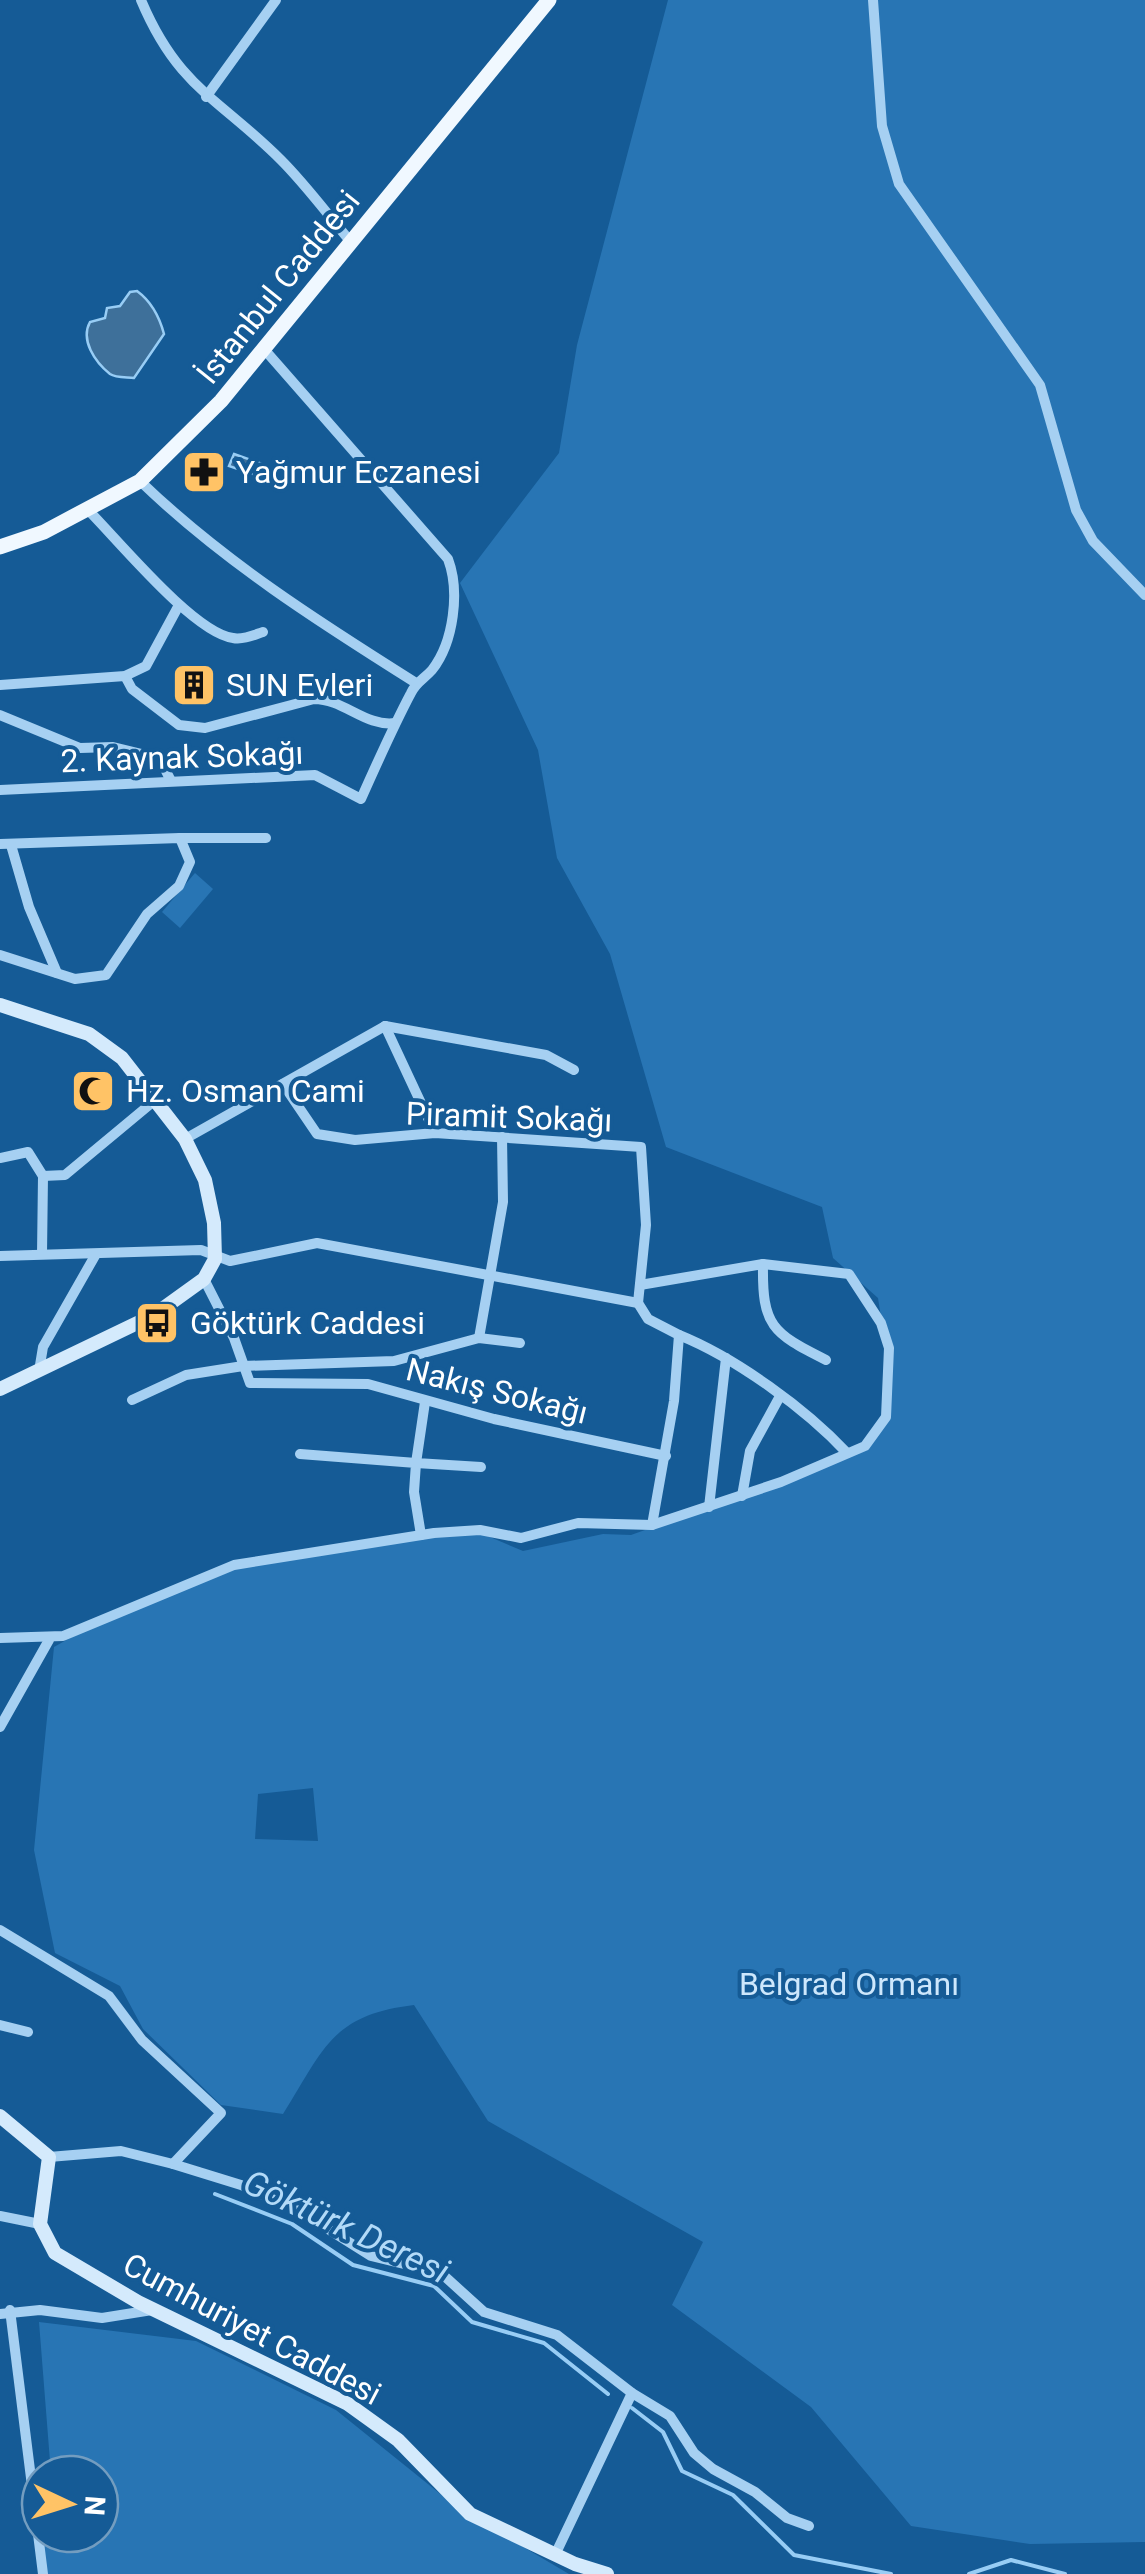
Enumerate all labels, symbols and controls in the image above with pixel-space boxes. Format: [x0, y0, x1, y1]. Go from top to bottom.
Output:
street label: İstanbul Caddesi [188, 183, 368, 391]
pharmacy icon: Yağmur Eczanesi [181, 449, 227, 495]
place label: Yağmur Eczanesi [236, 453, 481, 491]
building icon: SUN Evleri [171, 662, 217, 708]
place label: SUN Evleri [226, 666, 373, 704]
street label: 2. Kaynak Sokağı [60, 734, 304, 780]
mosque icon: Hz. Osman Cami [70, 1068, 116, 1114]
place label: Hz. Osman Cami [126, 1072, 365, 1110]
street label: Piramit Sokağı [405, 1094, 613, 1140]
bus stop icon: Göktürk Caddesi [134, 1300, 180, 1346]
place label: Göktürk Caddesi [190, 1304, 425, 1342]
street label: Nakış Sokağı [402, 1350, 592, 1432]
park label: Belgrad Ormanı [739, 1965, 959, 2003]
water label: Göktürk Deresi [237, 2161, 456, 2293]
street label: Cumhuriyet Caddesi [117, 2245, 387, 2413]
north arrow [20, 2454, 120, 2554]
text: N [77, 2495, 112, 2517]

